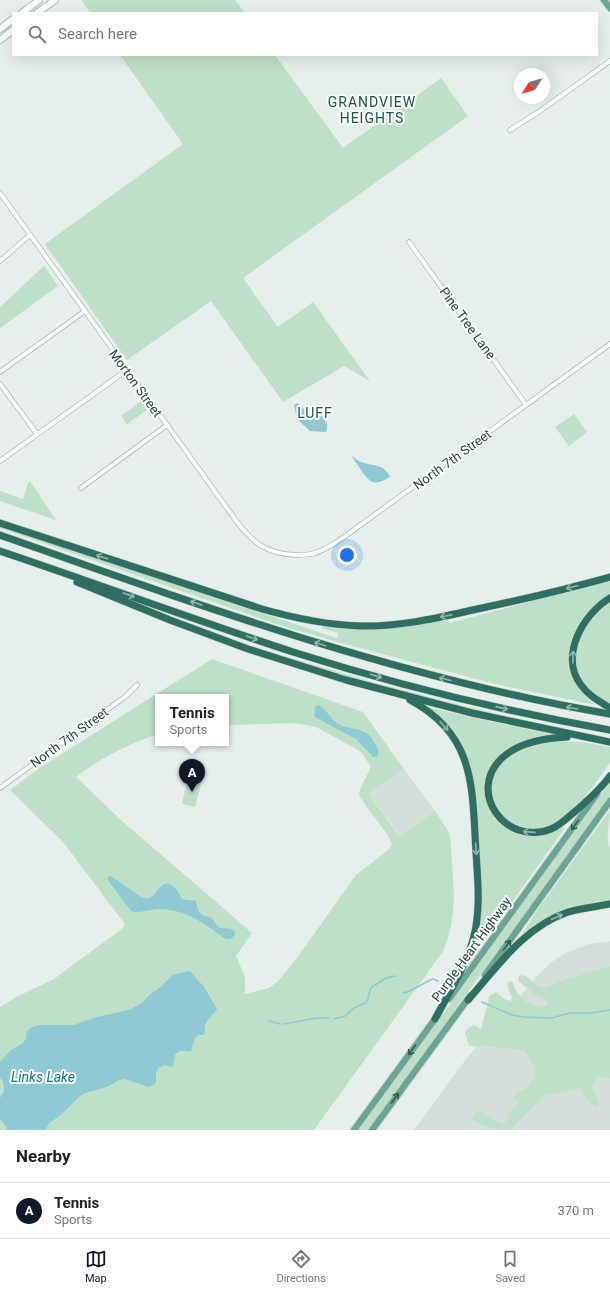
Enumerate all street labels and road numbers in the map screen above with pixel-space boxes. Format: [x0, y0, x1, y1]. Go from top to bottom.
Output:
street label: Pine Tree Lane [437, 284, 499, 362]
street label: Morton Street [106, 347, 165, 420]
street label: North 7th Street [411, 426, 494, 493]
street label: North 7th Street [28, 704, 111, 771]
street label: Purple Heart Highway [428, 894, 514, 1005]

